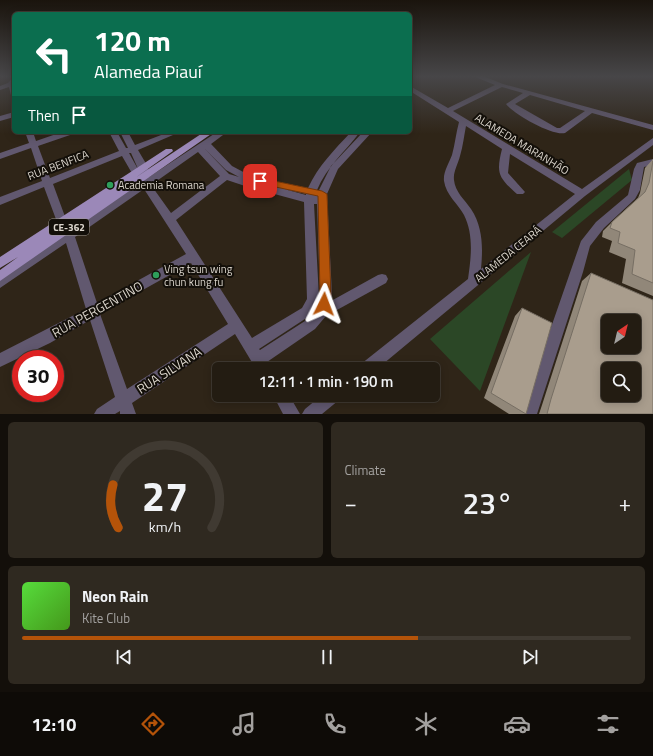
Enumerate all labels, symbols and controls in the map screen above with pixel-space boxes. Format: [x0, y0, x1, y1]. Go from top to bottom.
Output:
text: 120 m [94, 19, 171, 62]
icon: left [28, 28, 80, 80]
text: Alameda Piauí [94, 58, 202, 85]
text: Then [28, 104, 60, 127]
icon: arrive [68, 104, 90, 126]
street label: ALAMEDA MARANHÃO [472, 110, 572, 178]
street label: RUA BENFICA [25, 146, 91, 184]
pin [243, 164, 277, 198]
icon: arrive [249, 170, 271, 192]
place label: Academia Romana [118, 177, 205, 193]
marker: Academia Romana [105, 180, 115, 190]
road number: CE-362 [49, 219, 89, 235]
street label: ALAMEDA CEARÁ [471, 222, 545, 286]
place label: Ving tsun wing chun kung fu [164, 261, 233, 290]
marker: Ving tsun wing chun kung fu [151, 270, 161, 280]
street label: RUA PERGENTINO [48, 276, 146, 342]
position arrow [303, 283, 345, 325]
north arrow [601, 314, 641, 354]
map controls [601, 314, 641, 402]
street label: RUA SILVANA [132, 341, 206, 399]
speed limit sign: 30 [12, 350, 64, 402]
button: search [601, 362, 641, 402]
text: 12:11 · 1 min · 190 m [259, 370, 393, 393]
text: Climate [345, 460, 386, 480]
text: 27 [142, 464, 189, 527]
text: 23° [463, 480, 513, 526]
text: − [345, 486, 357, 520]
text: + [619, 486, 631, 520]
text: km/h [149, 516, 181, 538]
text: Neon Rain [82, 585, 149, 608]
text: Kite Club [82, 608, 130, 628]
icon: previous [113, 646, 135, 668]
icon: pause [316, 646, 338, 668]
icon: next [519, 646, 541, 668]
icon: directions [139, 710, 167, 738]
icon: music [230, 710, 258, 738]
icon: phone [321, 710, 349, 738]
icon: climate [412, 710, 440, 738]
icon: car [503, 710, 531, 738]
icon: filters [594, 710, 622, 738]
text: 12:10 [31, 711, 76, 738]

